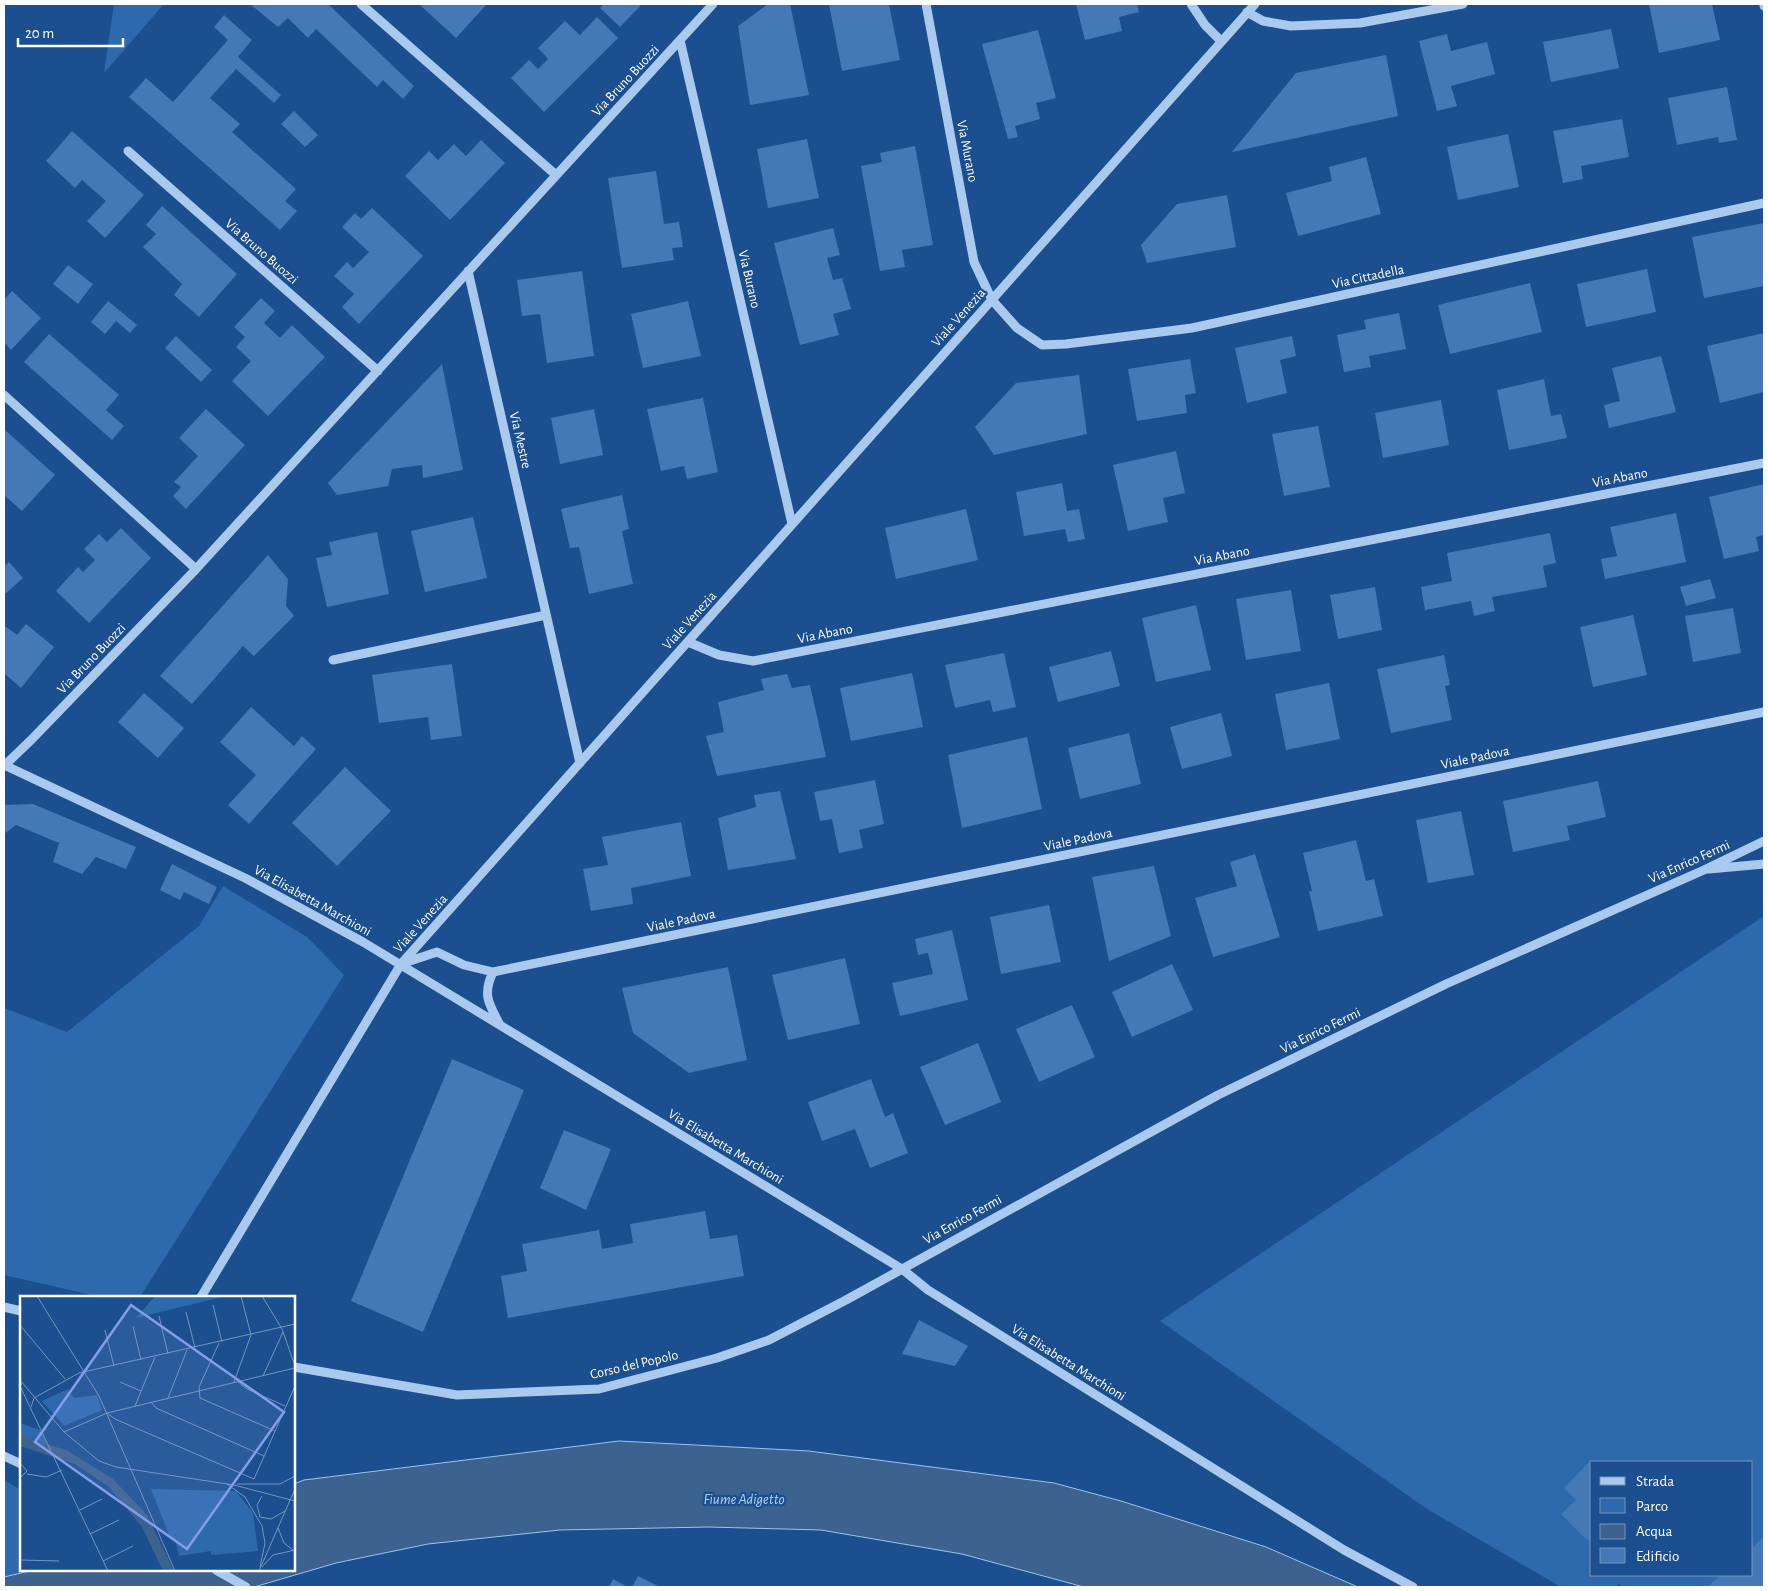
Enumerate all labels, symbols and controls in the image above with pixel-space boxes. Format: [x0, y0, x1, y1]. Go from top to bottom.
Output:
scale bar [18, 15, 122, 47]
text: 20 m [25, 26, 54, 41]
street label: Via Bruno Buozzi [589, 42, 662, 119]
street label: Via Murano [954, 119, 980, 183]
street label: Via Bruno Buozzi [222, 216, 301, 287]
street label: Via Burano [736, 249, 763, 310]
street label: Via Cittadella [1331, 262, 1406, 291]
street label: Viale Venezia [929, 285, 989, 349]
street label: Via Mestre [507, 410, 533, 470]
street label: Via Abano [1591, 466, 1649, 490]
street label: Via Abano [1193, 544, 1251, 568]
street label: Viale Venezia [660, 588, 720, 652]
street label: Via Bruno Buozzi [55, 621, 129, 697]
street label: Via Abano [796, 622, 854, 646]
street label: Viale Padova [1440, 744, 1511, 772]
street label: Viale Padova [1043, 826, 1114, 854]
street label: Via Enrico Fermi [1647, 838, 1732, 886]
street label: Via Elisabetta Marchioni [251, 863, 374, 939]
street label: Viale Venezia [391, 891, 451, 955]
street label: Viale Padova [646, 907, 717, 935]
street label: Via Enrico Fermi [1278, 1005, 1363, 1056]
street label: Via Elisabetta Marchioni [665, 1107, 786, 1187]
street label: Via Enrico Fermi [921, 1193, 1004, 1247]
inset map [20, 1296, 295, 1571]
street label: Via Elisabetta Marchioni [1009, 1322, 1128, 1404]
street label: Corso del Popolo [589, 1348, 680, 1382]
legend [1590, 1461, 1753, 1576]
text: Strada [1636, 1474, 1674, 1489]
water label: Fiume Adigetto [703, 1492, 785, 1507]
text: Parco [1636, 1499, 1668, 1514]
text: Acqua [1636, 1524, 1672, 1539]
text: Edificio [1636, 1549, 1679, 1564]

